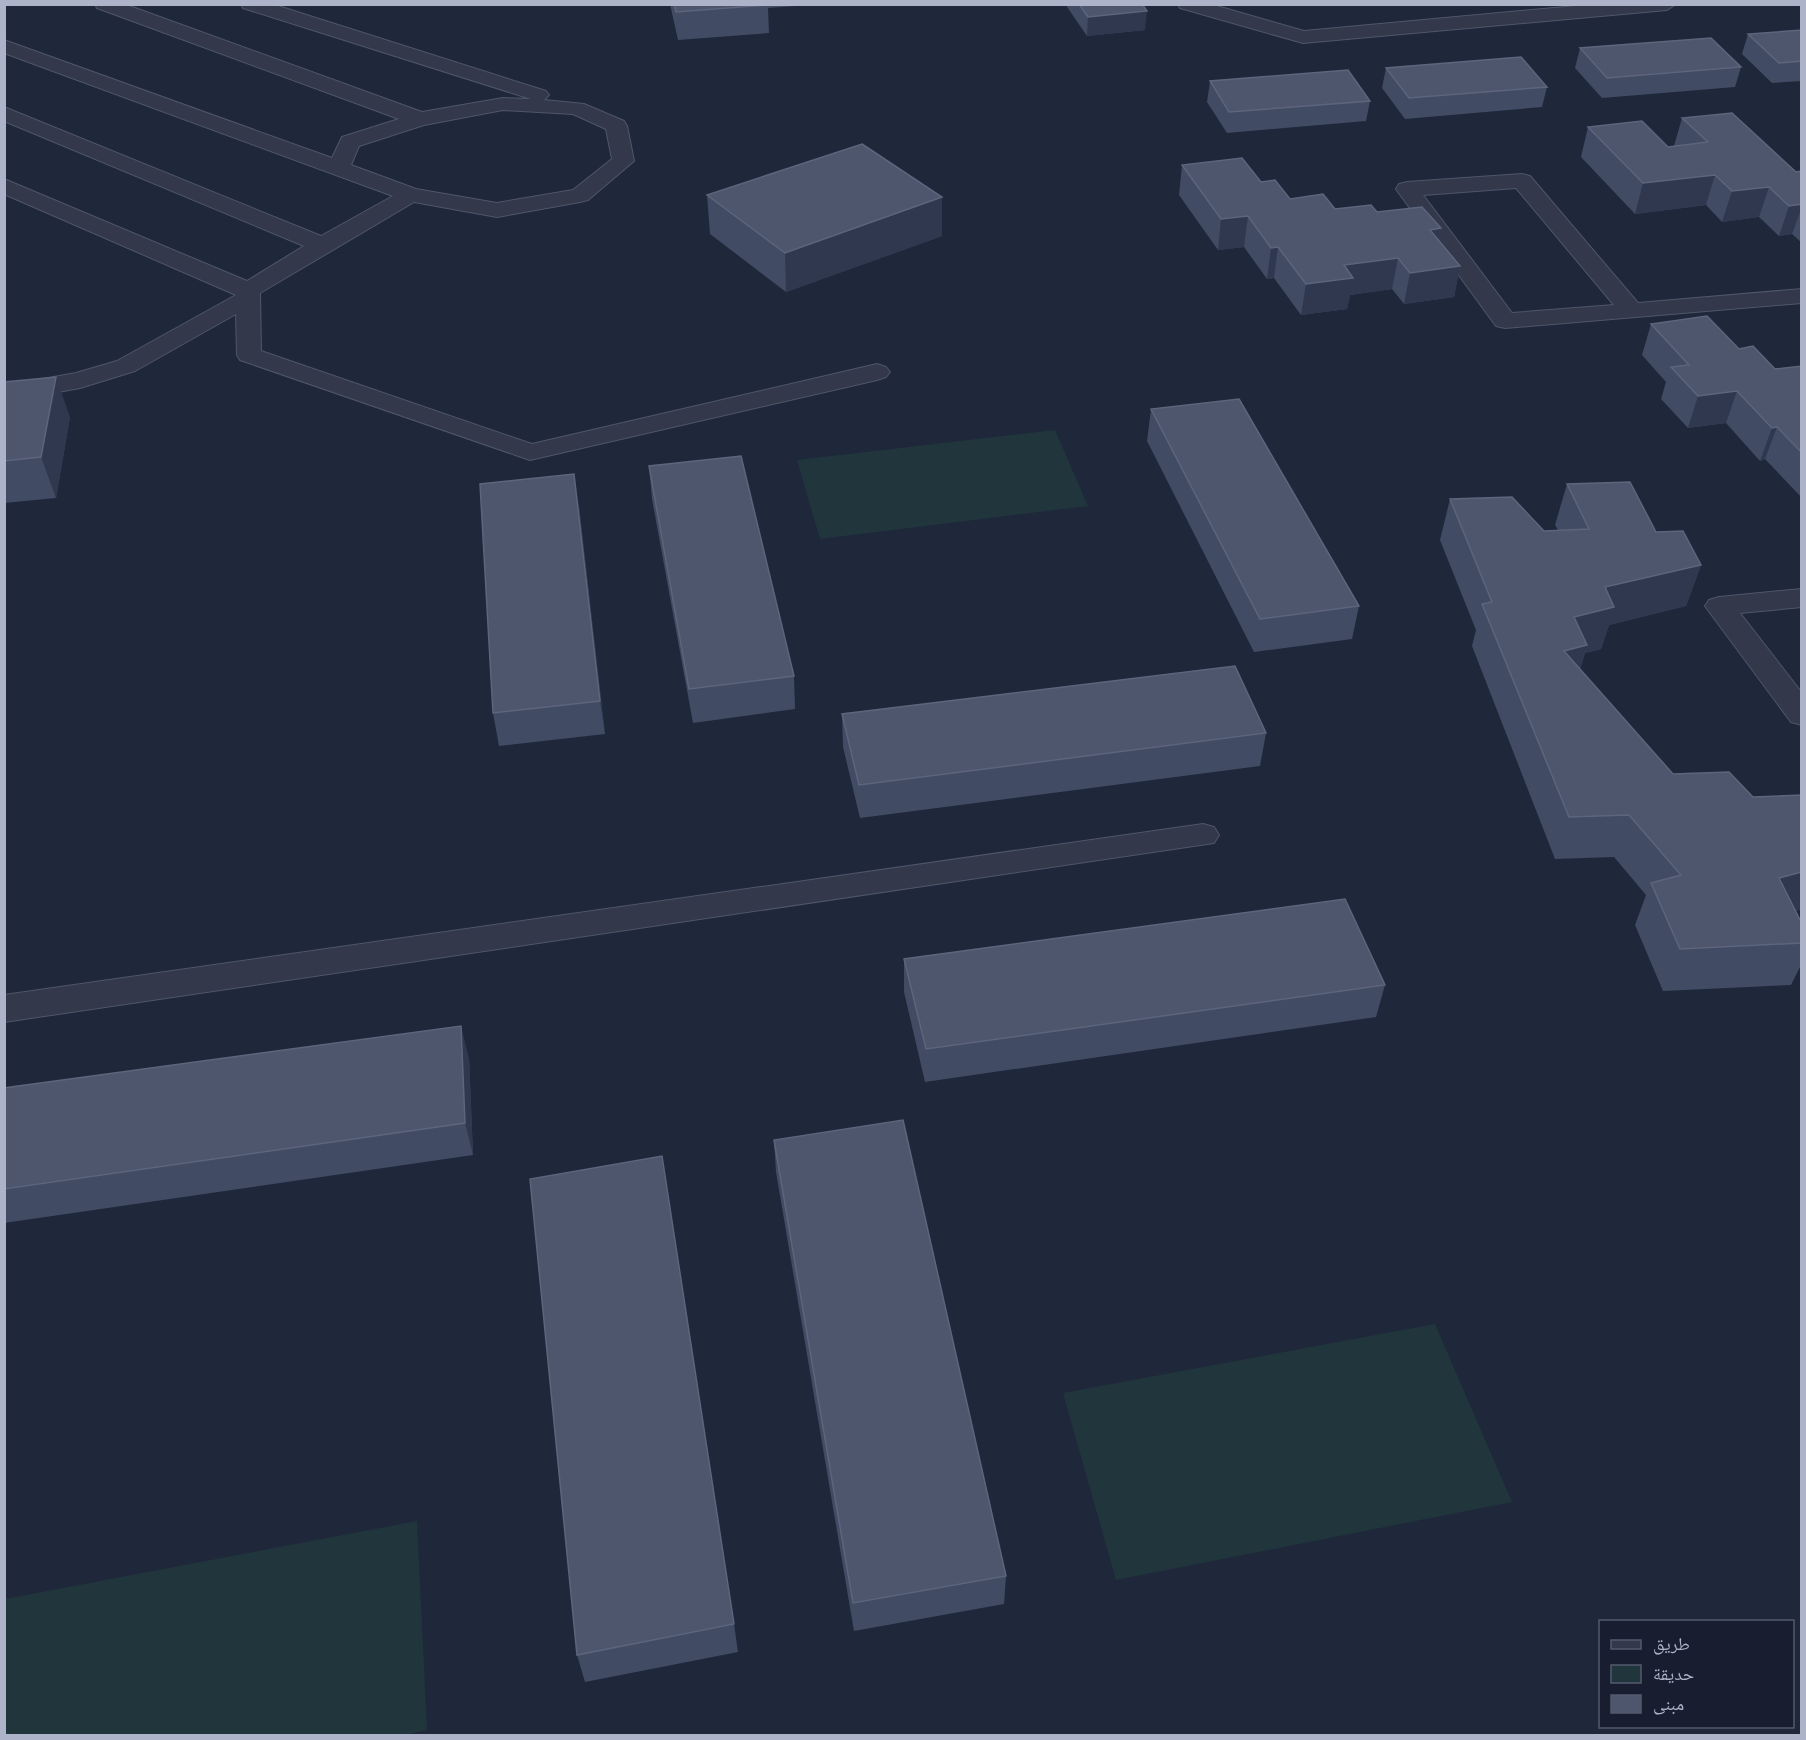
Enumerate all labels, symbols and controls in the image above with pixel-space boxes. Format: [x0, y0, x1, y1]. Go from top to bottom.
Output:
legend [1599, 1620, 1794, 1728]
text: طريق [1653, 1633, 1690, 1655]
text: حديقة [1653, 1663, 1694, 1685]
text: مبنى [1653, 1693, 1684, 1715]

